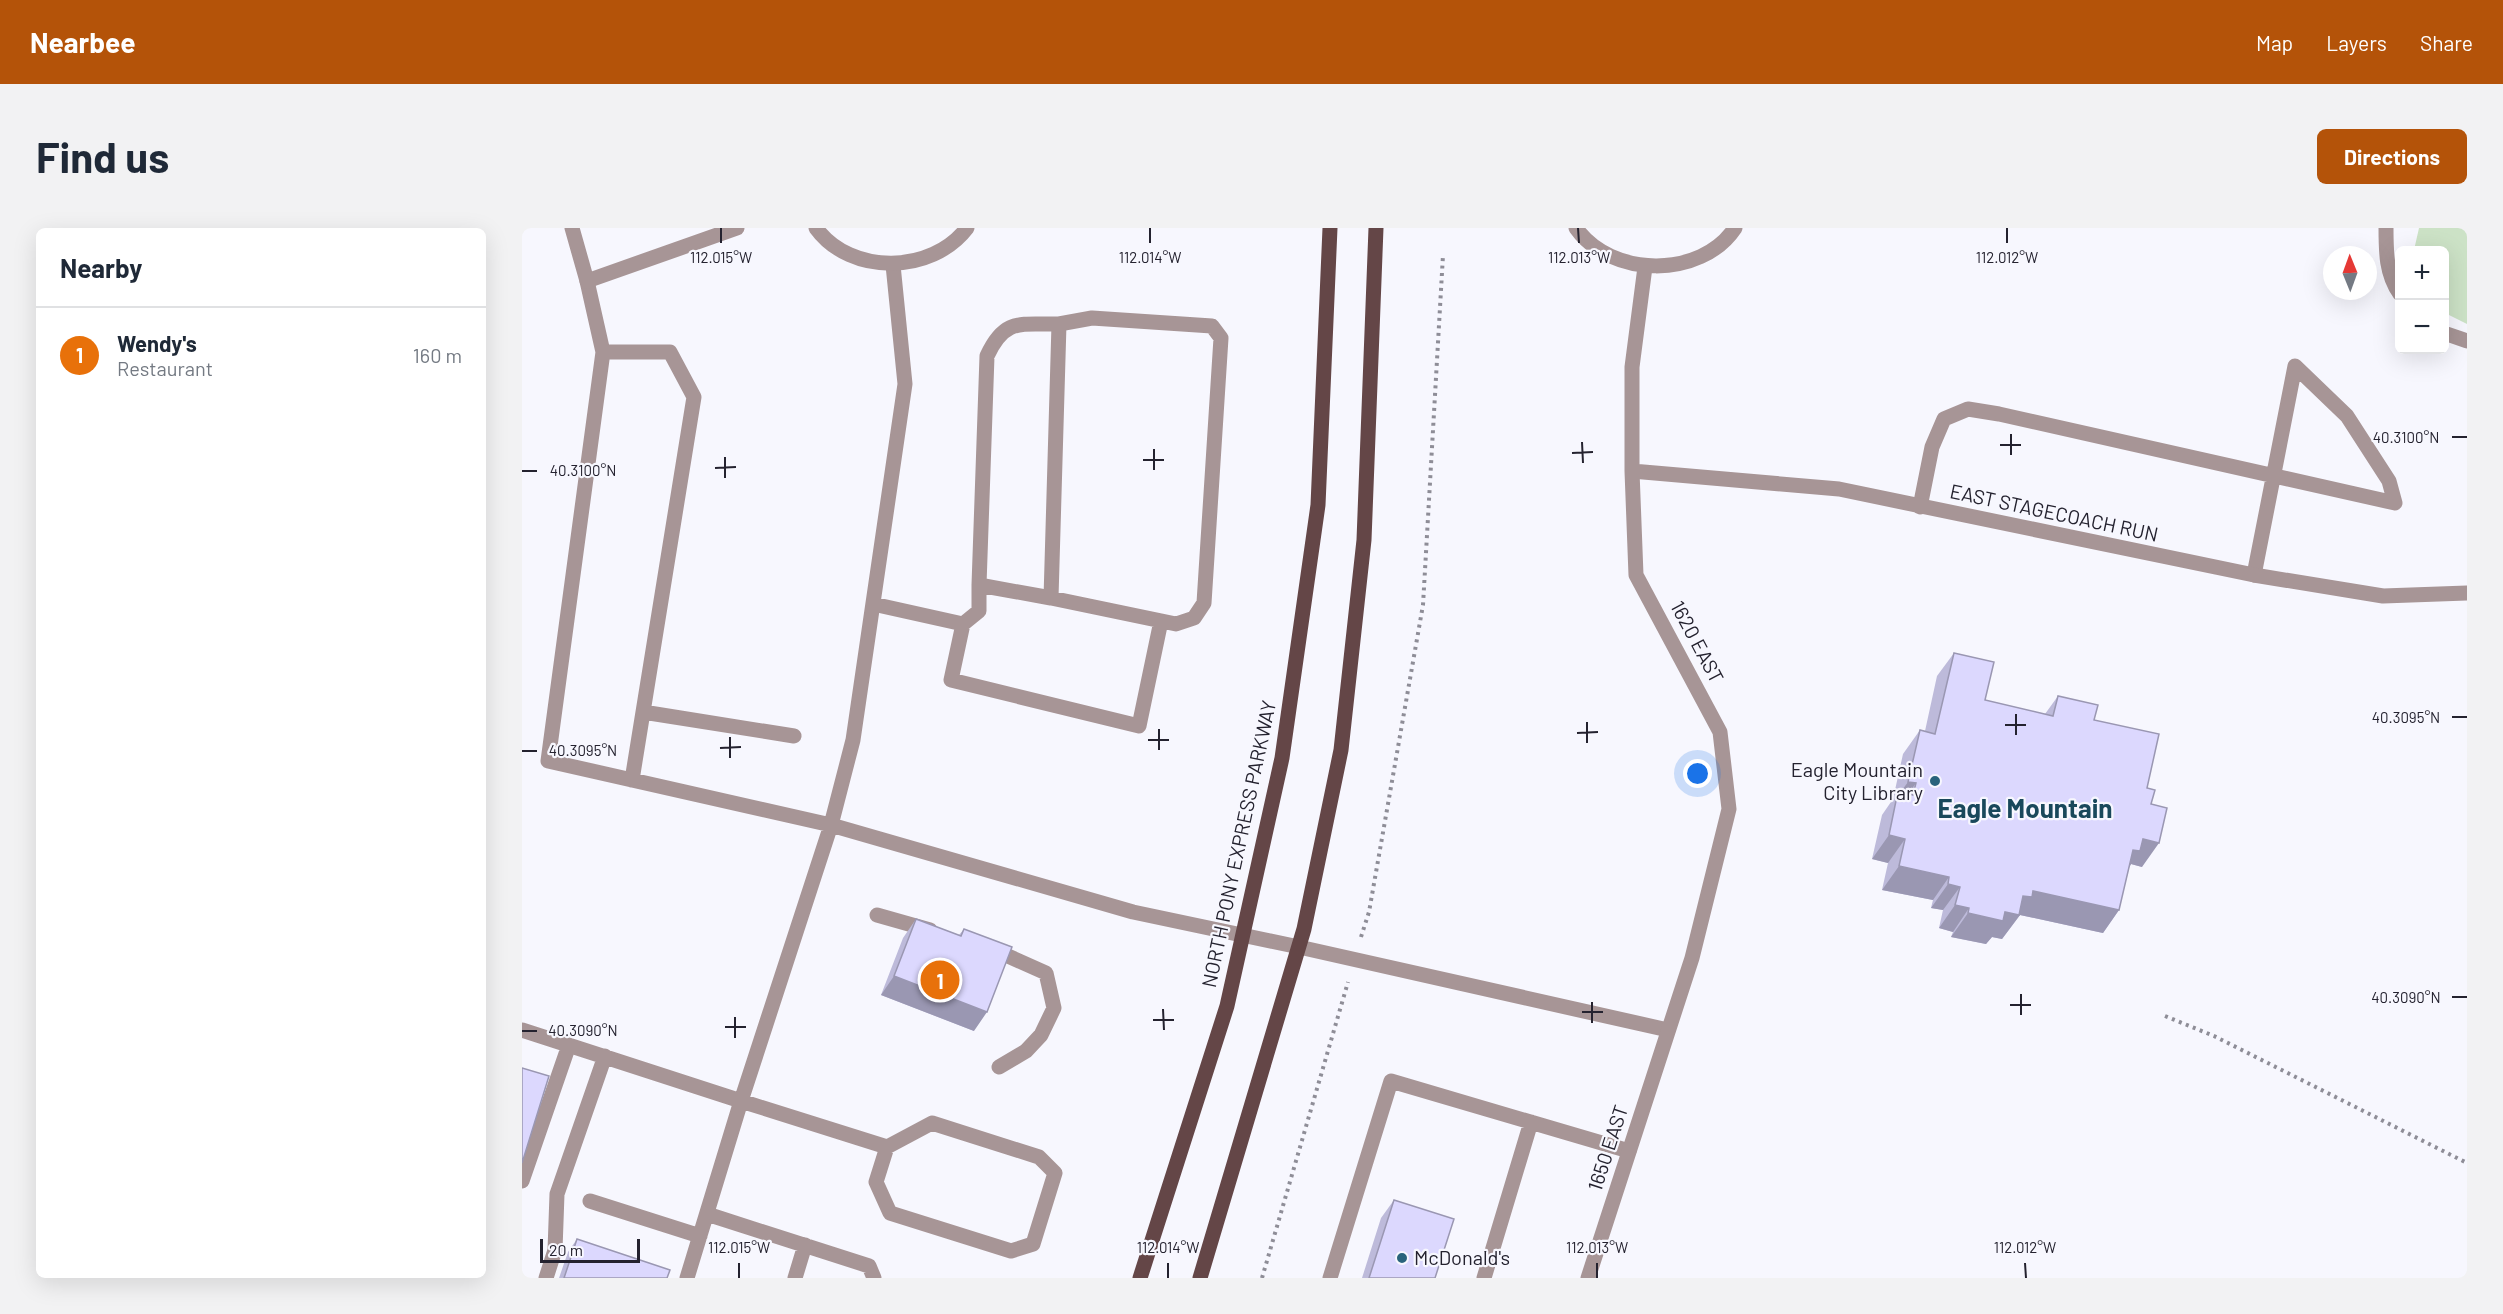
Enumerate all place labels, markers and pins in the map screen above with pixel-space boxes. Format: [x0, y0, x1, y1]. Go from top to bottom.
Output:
place label: Eagle Mountain City Library [1791, 757, 1923, 804]
marker: Eagle Mountain City Library [1928, 774, 1942, 788]
pin: 1 [920, 958, 960, 1002]
place label: McDonald's [1414, 1245, 1510, 1269]
marker: McDonald's [1395, 1251, 1409, 1265]

